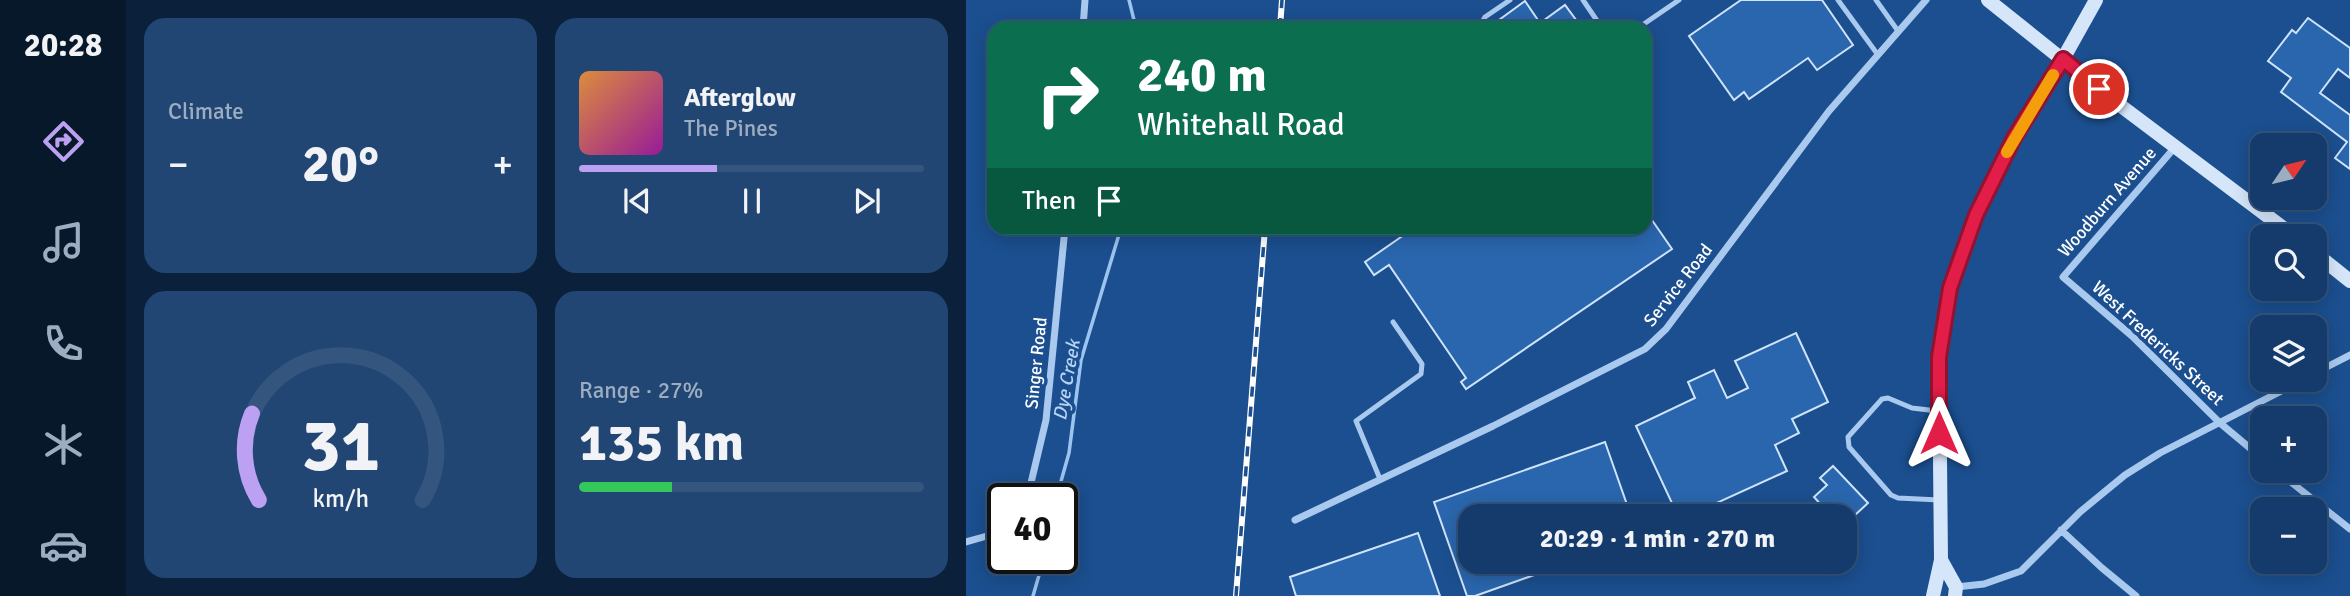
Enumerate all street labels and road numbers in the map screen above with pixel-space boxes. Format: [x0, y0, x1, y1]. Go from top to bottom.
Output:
street label: Woodburn Avenue [2053, 142, 2161, 262]
street label: Service Road [1639, 239, 1717, 331]
street label: West Fredericks Street [2087, 276, 2229, 410]
street label: Singer Road [1020, 316, 1052, 410]

